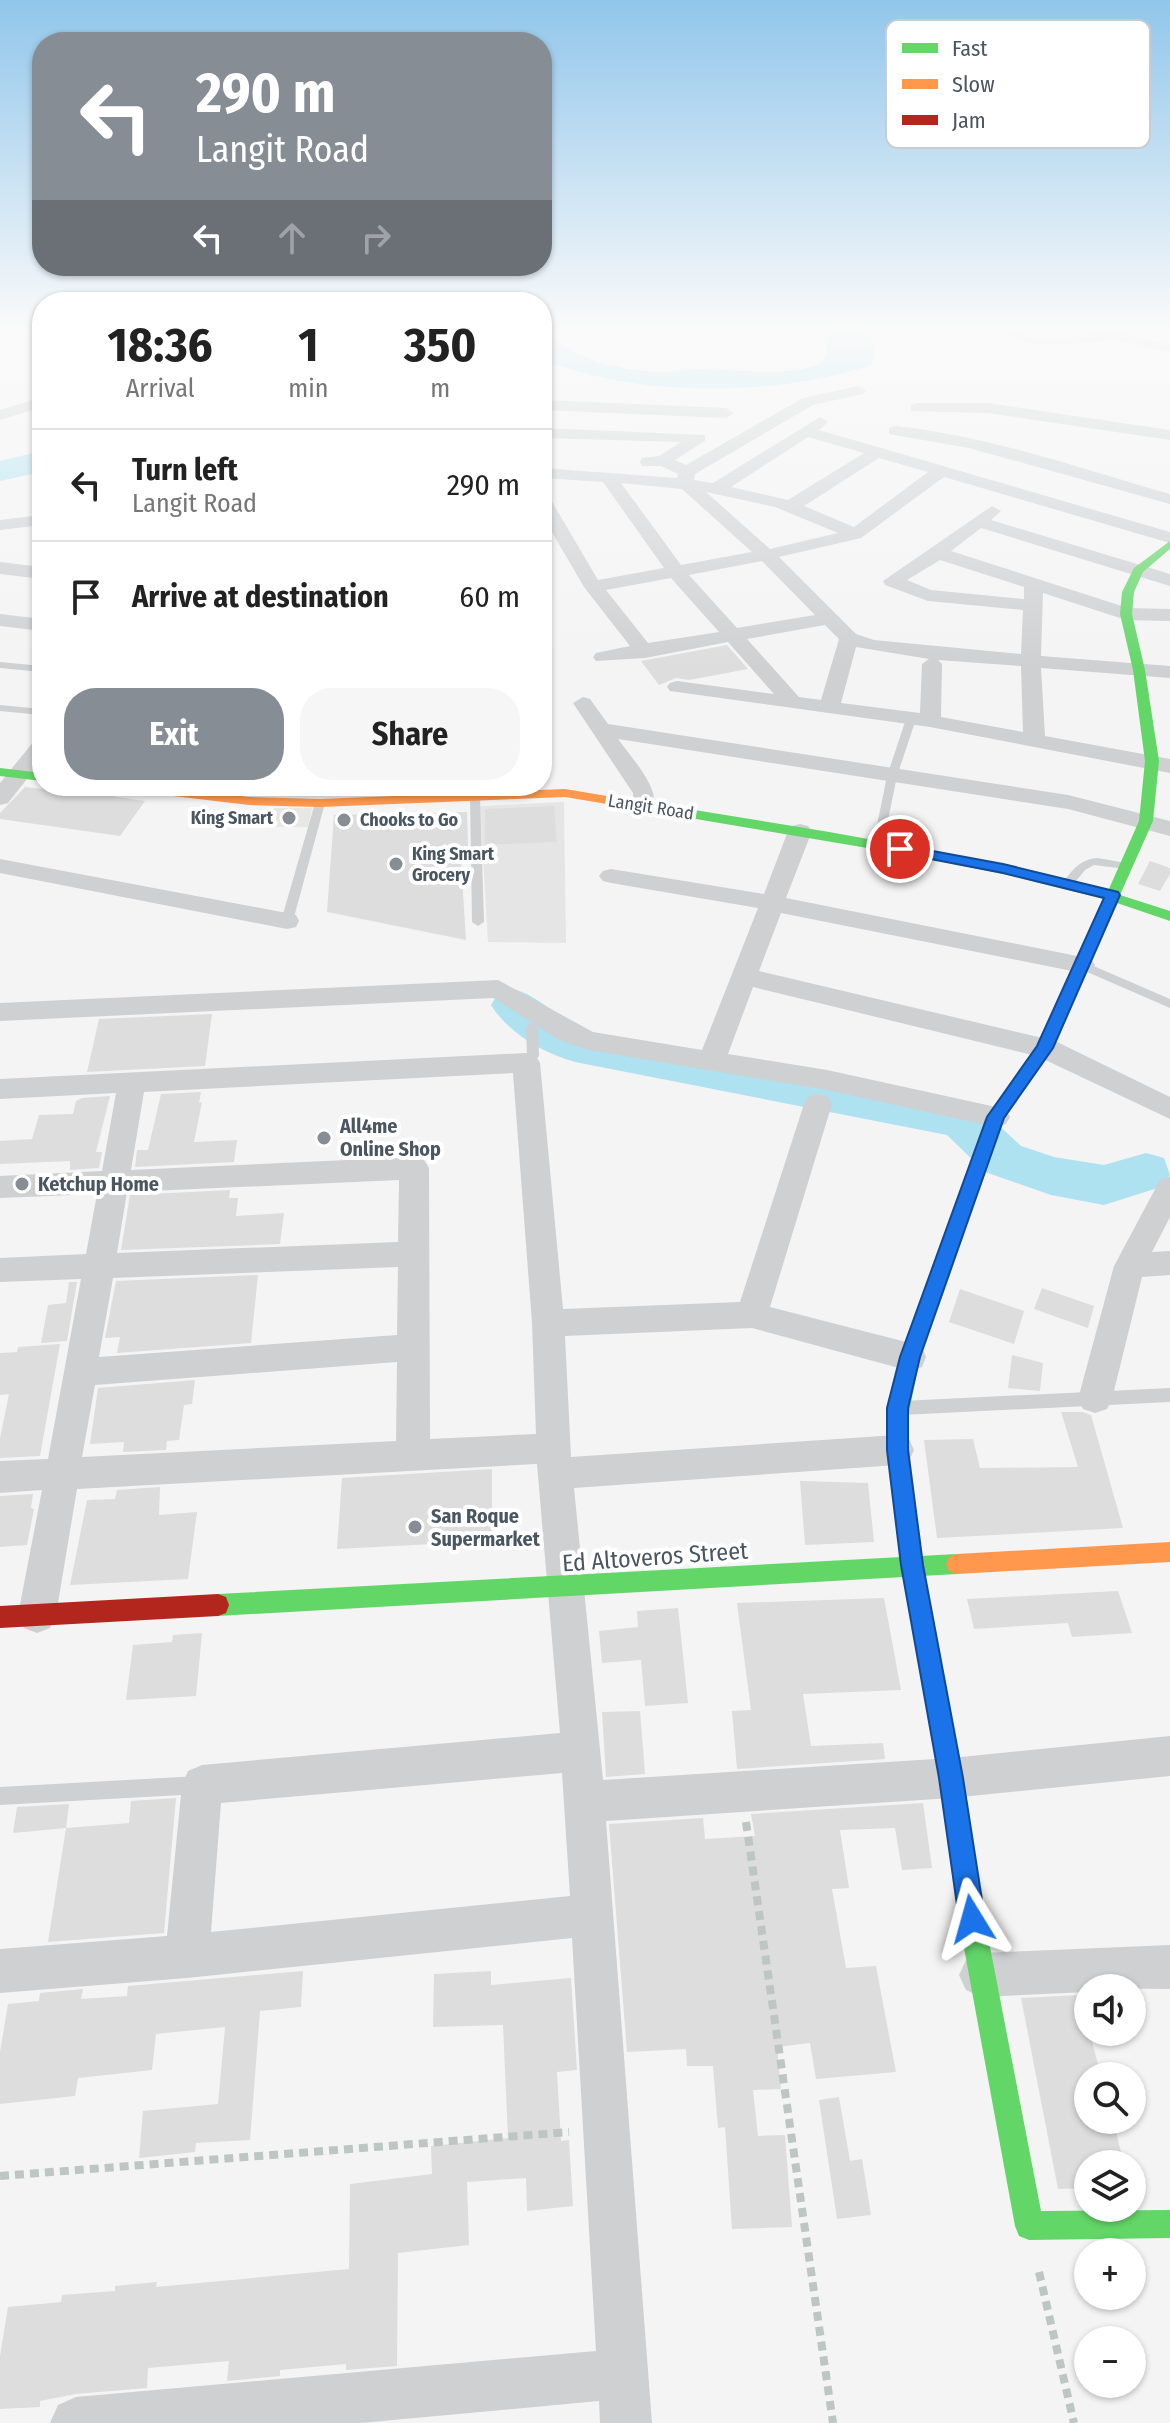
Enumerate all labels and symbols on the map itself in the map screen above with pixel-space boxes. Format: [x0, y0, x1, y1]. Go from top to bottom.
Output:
legend [886, 20, 1150, 148]
text: Fast [952, 35, 988, 62]
text: Slow [952, 71, 995, 98]
text: Jam [952, 107, 986, 134]
street label: Langit Road [607, 789, 695, 825]
place label: King Smart [191, 807, 274, 829]
marker: King Smart [280, 809, 298, 827]
place label: Chooks to Go [360, 809, 459, 831]
marker: Chooks to Go [335, 811, 353, 829]
pin [866, 815, 934, 883]
place label: King Smart Grocery [412, 843, 495, 886]
marker: King Smart Grocery [387, 855, 405, 873]
place label: All4me Online Shop [339, 1114, 441, 1161]
marker: All4me Online Shop [315, 1129, 333, 1147]
place label: Ketchup Home [38, 1172, 159, 1196]
marker: Ketchup Home [13, 1175, 31, 1193]
place label: San Roque Supermarket [431, 1504, 541, 1551]
marker: San Roque Supermarket [406, 1518, 424, 1536]
street label: Ed Altoveros Street [561, 1537, 749, 1577]
position arrow [930, 1877, 1014, 1961]

